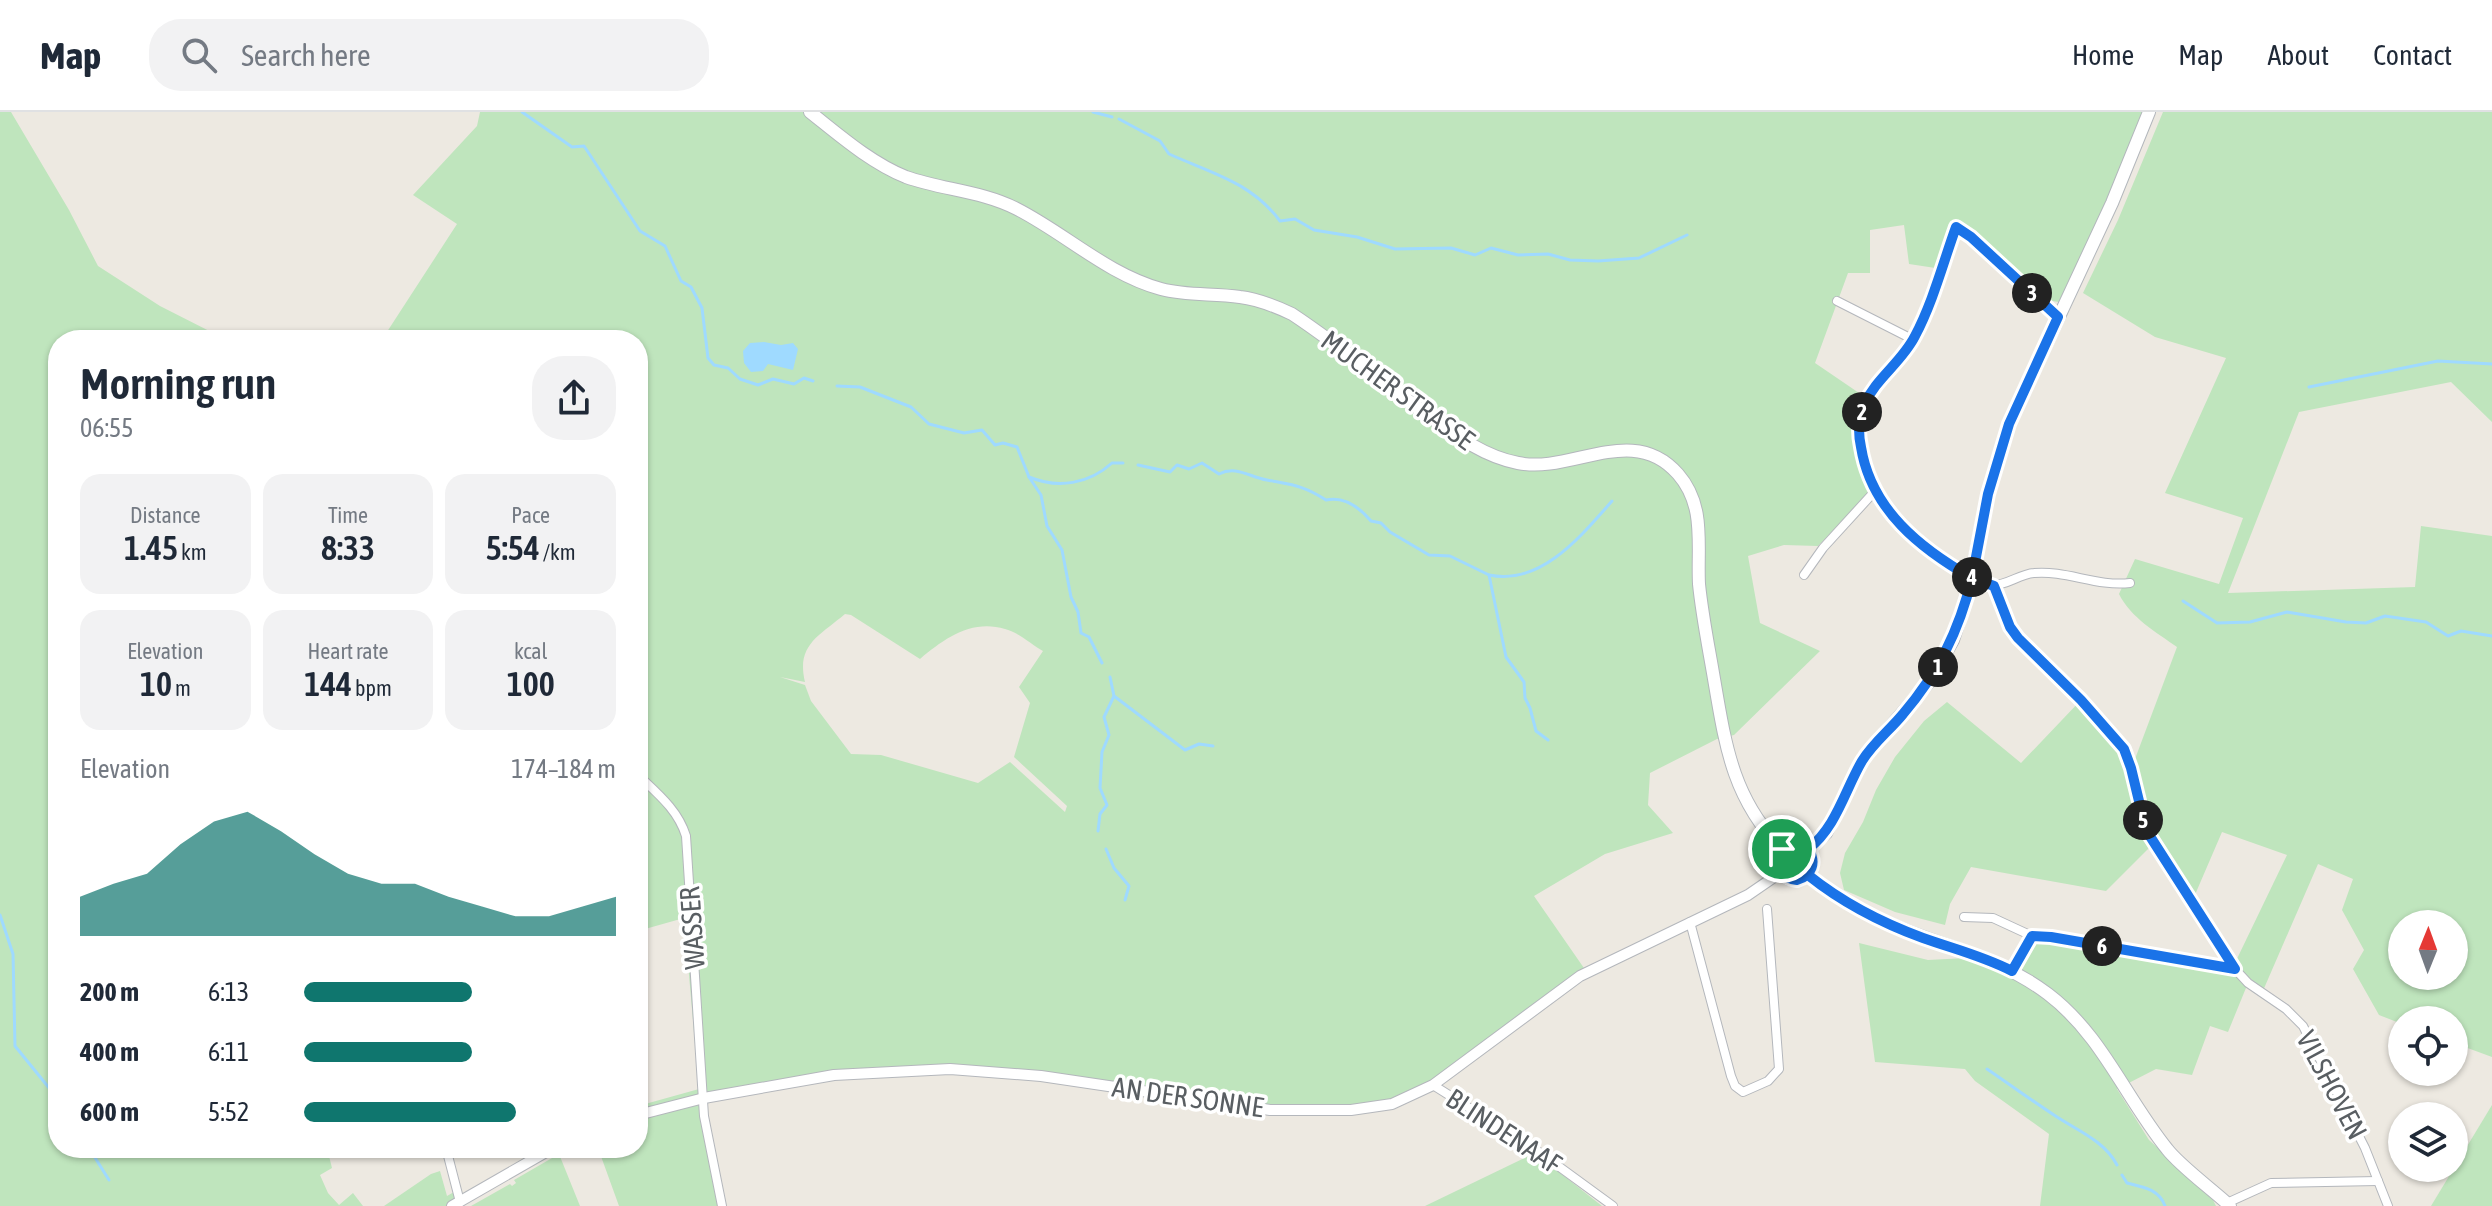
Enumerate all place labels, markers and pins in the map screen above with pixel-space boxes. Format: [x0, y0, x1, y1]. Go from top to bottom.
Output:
pin: 3 [2012, 273, 2052, 313]
pin: 2 [1842, 392, 1882, 432]
pin: 4 [1952, 557, 1992, 597]
pin: 1 [1918, 647, 1958, 687]
pin: 5 [2123, 800, 2163, 840]
pin [1748, 815, 1816, 883]
pin: 6 [2082, 926, 2122, 966]

